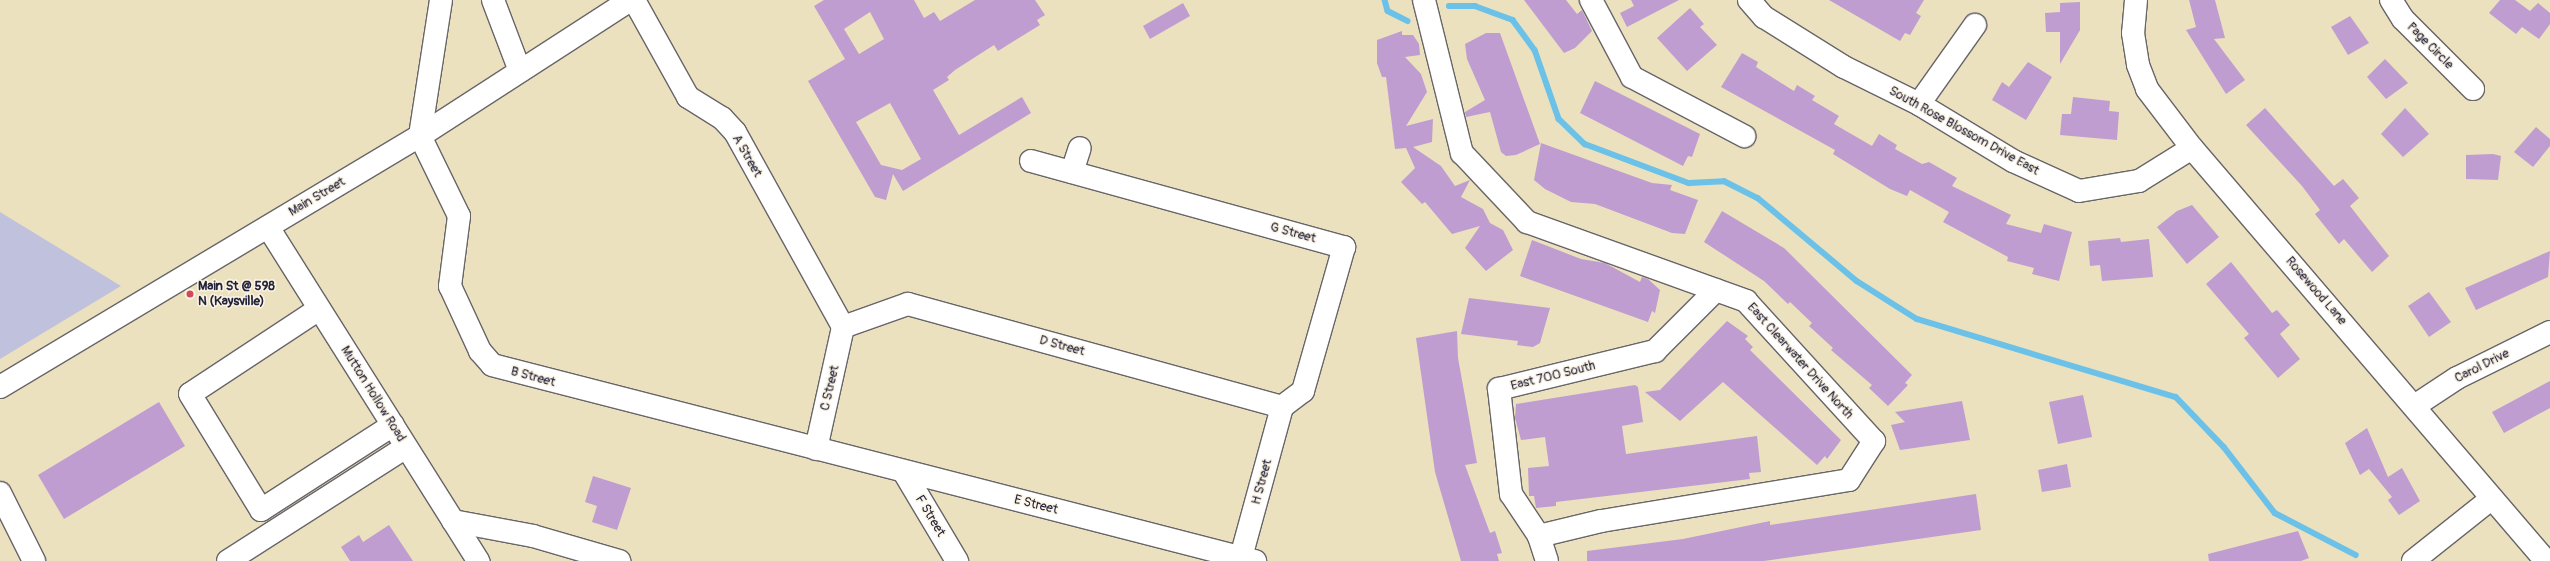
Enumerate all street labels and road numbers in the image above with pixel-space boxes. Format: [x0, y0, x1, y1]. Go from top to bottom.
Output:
street label: Page Circle [2403, 19, 2457, 73]
street label: South Rose Blossom Drive East [1886, 83, 2042, 179]
street label: A Street [729, 132, 765, 180]
street label: Main Street [286, 174, 348, 220]
street label: G Street [1268, 219, 1318, 247]
street label: Rosewood Lane [2282, 254, 2350, 328]
street label: East Clearwater Drive North [1744, 300, 1856, 422]
street label: D Street [1038, 332, 1086, 360]
street label: Mutton Hollow Road [337, 343, 409, 445]
street label: Carol Drive [2452, 346, 2512, 386]
street label: East 700 South [1509, 358, 1597, 394]
street label: B Street [509, 364, 557, 390]
street label: C Street [817, 364, 843, 412]
street label: H Street [1248, 458, 1276, 506]
street label: F Street [911, 492, 949, 540]
street label: E Street [1012, 492, 1060, 518]

